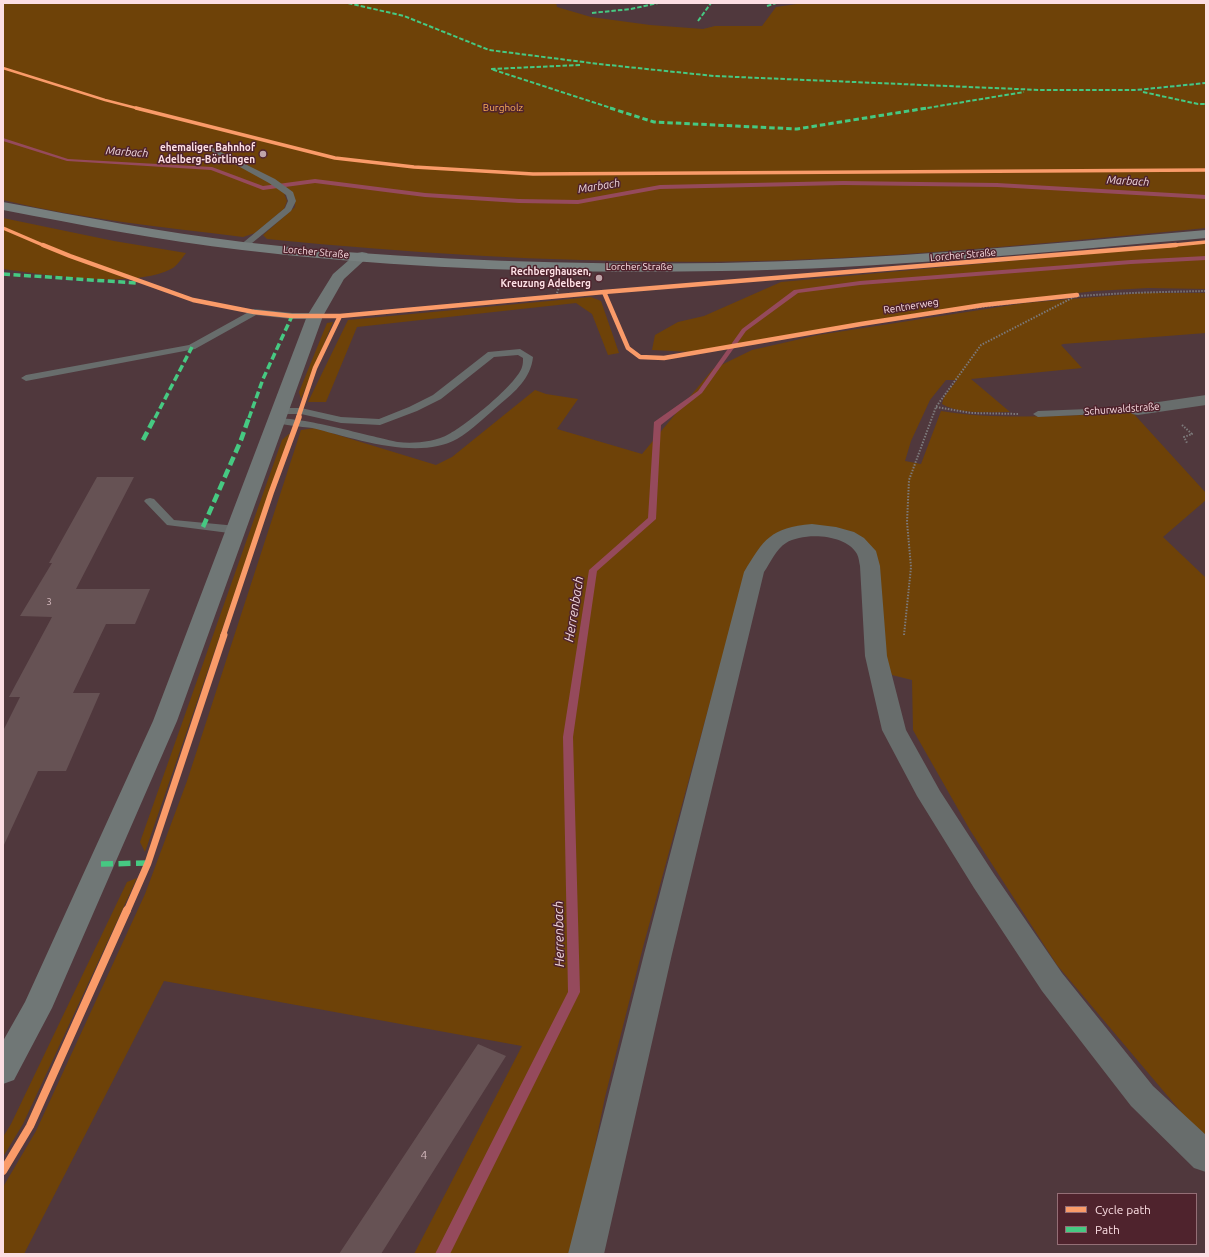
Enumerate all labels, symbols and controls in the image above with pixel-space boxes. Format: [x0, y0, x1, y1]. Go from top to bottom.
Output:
park label: Burgholz [483, 102, 523, 114]
place label: ehemaliger Bahnhof Adelberg-Börtlingen [158, 142, 255, 166]
water label: Marbach [105, 144, 149, 160]
marker: ehemaliger Bahnhof Adelberg-Börtlingen [258, 149, 268, 159]
water label: Marbach [1106, 173, 1150, 189]
water label: Marbach [577, 176, 621, 196]
street label: Lorcher Straße [282, 243, 350, 261]
street label: Lorcher Straße [929, 246, 997, 264]
street label: Lorcher Straße [606, 261, 672, 273]
place label: Rechberghausen, Kreuzung Adelberg [500, 266, 591, 290]
marker: Rechberghausen, Kreuzung Adelberg [594, 273, 604, 283]
street label: Rentnerweg [883, 296, 939, 316]
street label: Schurwaldstraße [1084, 400, 1160, 418]
water label: Herrenbach [561, 575, 587, 643]
house number: 3 [46, 596, 52, 608]
water label: Herrenbach [551, 901, 567, 967]
house number: 4 [421, 1148, 427, 1162]
legend [1057, 1193, 1197, 1245]
text: Cycle path [1095, 1203, 1151, 1216]
text: Path [1095, 1223, 1120, 1236]

